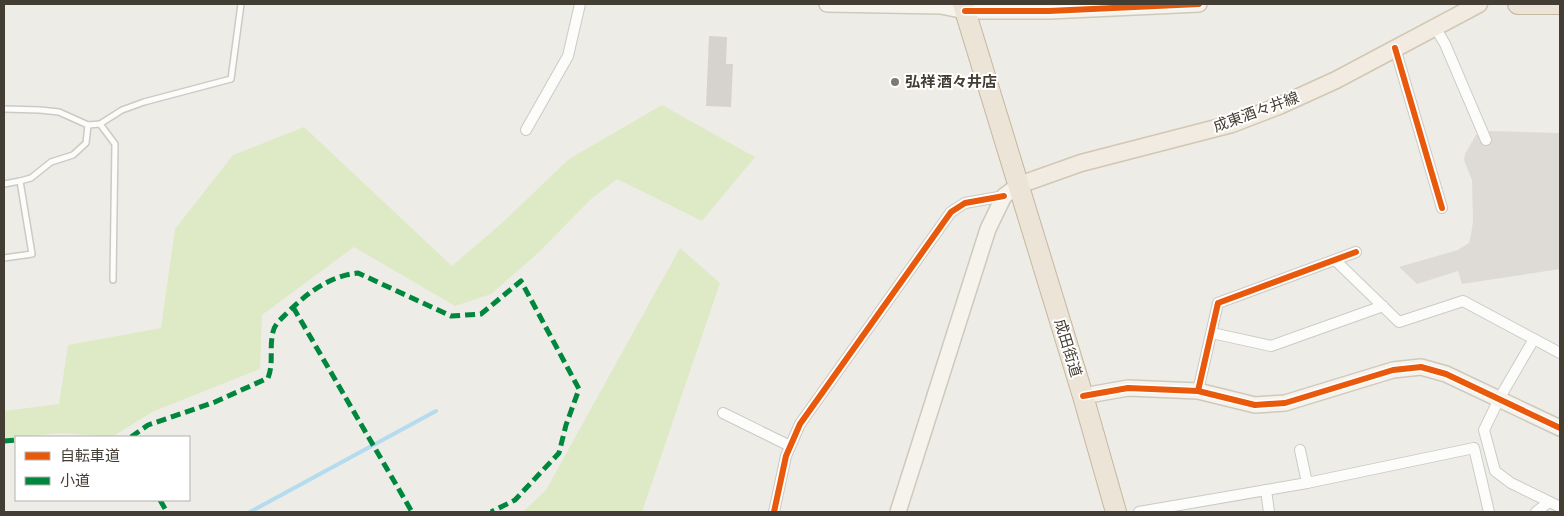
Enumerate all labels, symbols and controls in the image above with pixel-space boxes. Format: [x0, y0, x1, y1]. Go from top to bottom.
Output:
place label: 弘祥 酒々井店 [905, 73, 997, 90]
marker: 弘祥 酒々井店 [889, 76, 901, 88]
street label: 成東酒々井線 [1211, 88, 1301, 135]
street label: 成田街道 [1052, 317, 1085, 379]
legend [15, 436, 190, 501]
text: 自転車道 [60, 447, 120, 464]
text: 小道 [60, 472, 90, 489]

